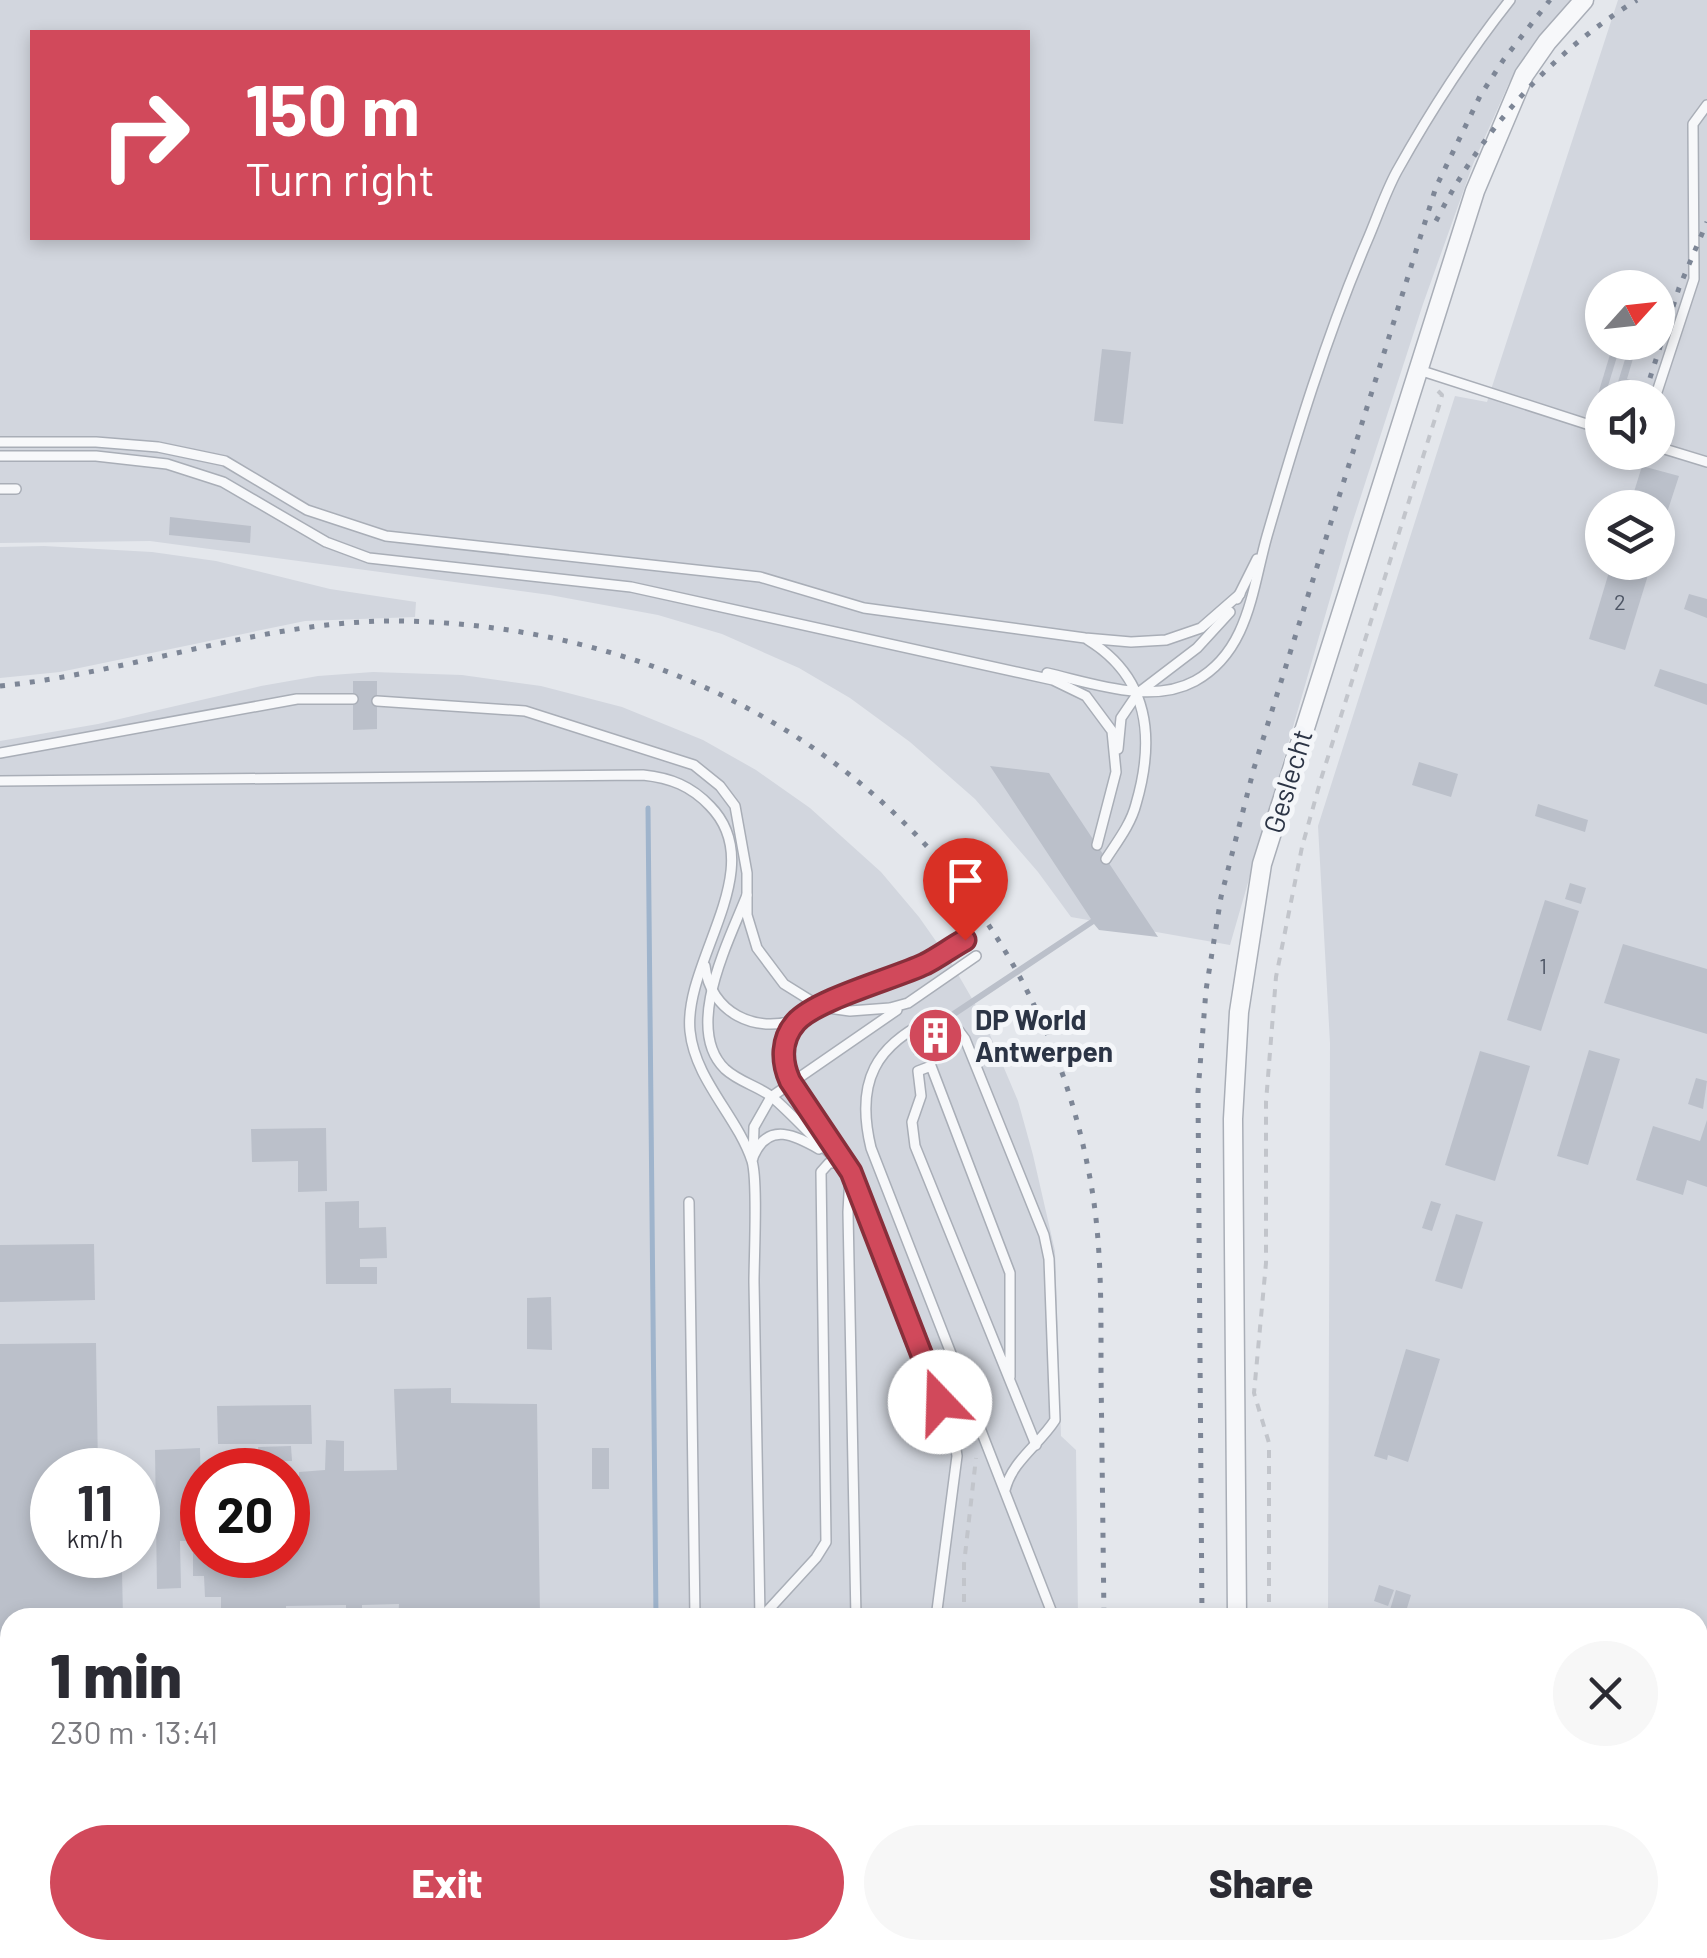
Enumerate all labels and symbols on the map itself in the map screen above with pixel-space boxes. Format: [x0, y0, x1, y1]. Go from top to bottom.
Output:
north arrow [1585, 270, 1675, 360]
house number: 2 [1614, 588, 1626, 614]
street label: Geslecht [1255, 725, 1319, 837]
pin [923, 838, 1008, 941]
house number: 1 [1539, 952, 1547, 978]
place label: DP World Antwerpen [975, 1002, 1113, 1068]
building icon: DP World Antwerpen [906, 1005, 966, 1065]
position arrow [888, 1350, 992, 1454]
speed limit sign: 20 [180, 1448, 310, 1578]

